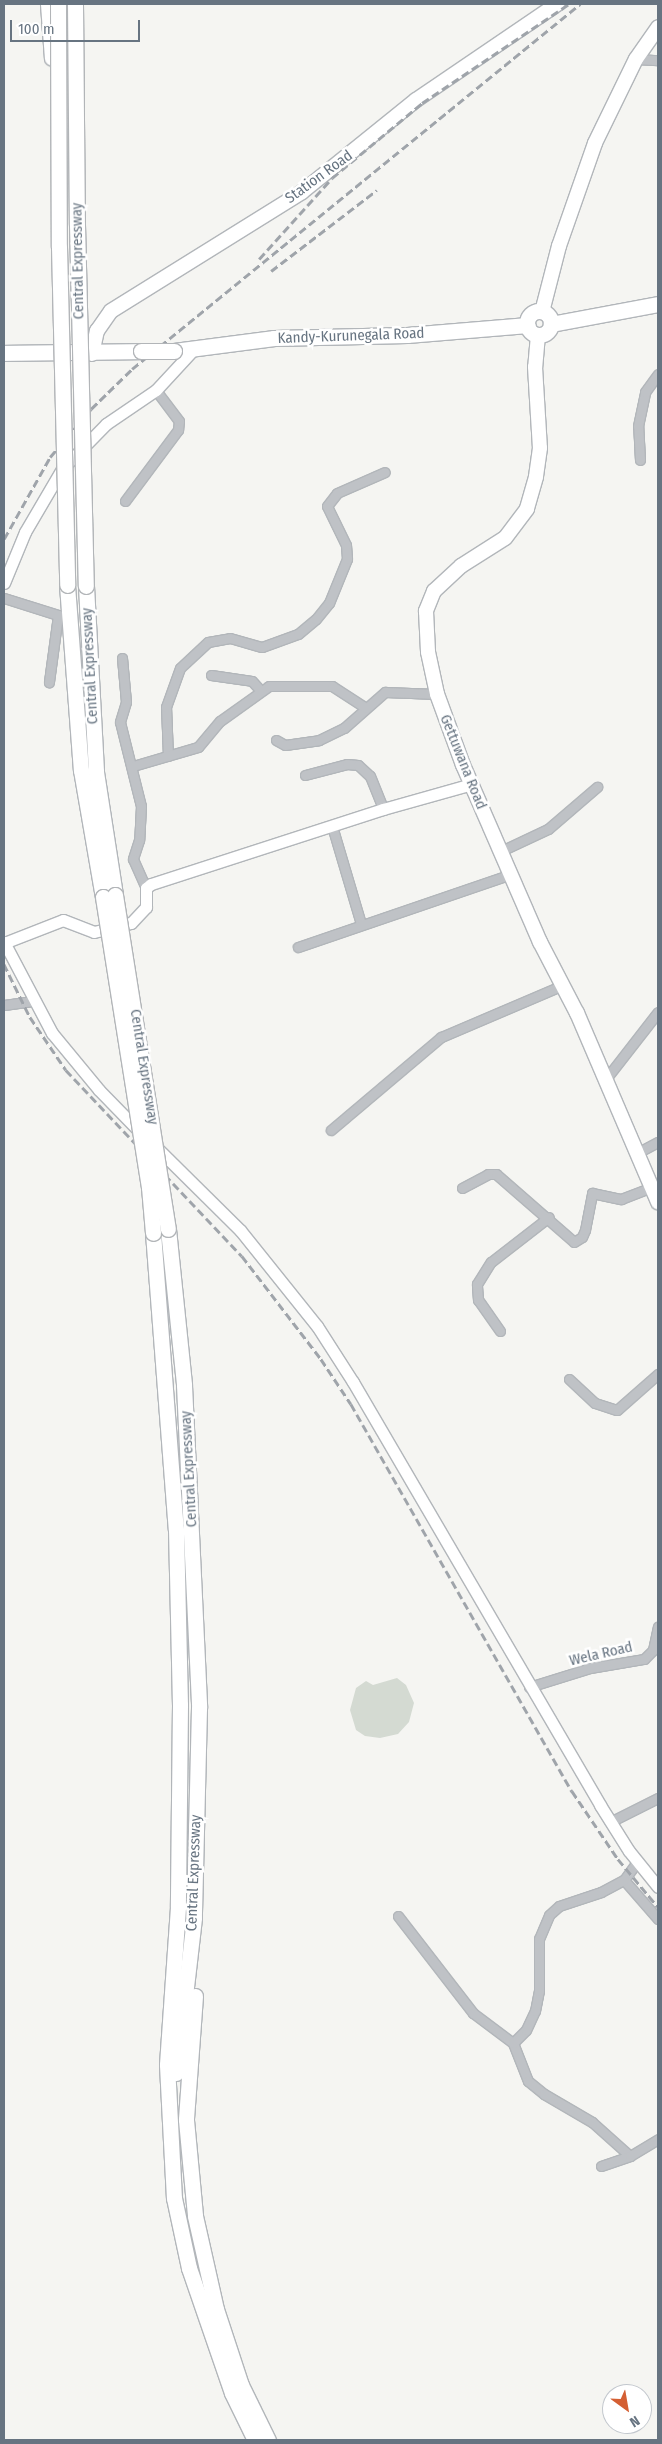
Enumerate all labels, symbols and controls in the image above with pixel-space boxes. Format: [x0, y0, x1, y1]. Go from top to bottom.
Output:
scale bar [12, 10, 142, 42]
text: 100 m [18, 20, 55, 38]
street label: Station Road [282, 147, 356, 207]
street label: Central Expressway [68, 202, 88, 320]
street label: Kandy-Kurunegala Road [277, 324, 425, 348]
street label: Central Expressway [78, 607, 102, 725]
street label: Gettuwana Road [436, 712, 490, 812]
street label: Central Expressway [126, 1008, 162, 1126]
street label: Central Expressway [177, 1410, 201, 1528]
street label: Wela Road [568, 1638, 634, 1670]
street label: Central Expressway [183, 1814, 205, 1932]
north arrow [602, 2384, 652, 2434]
text: N [627, 2412, 643, 2431]

